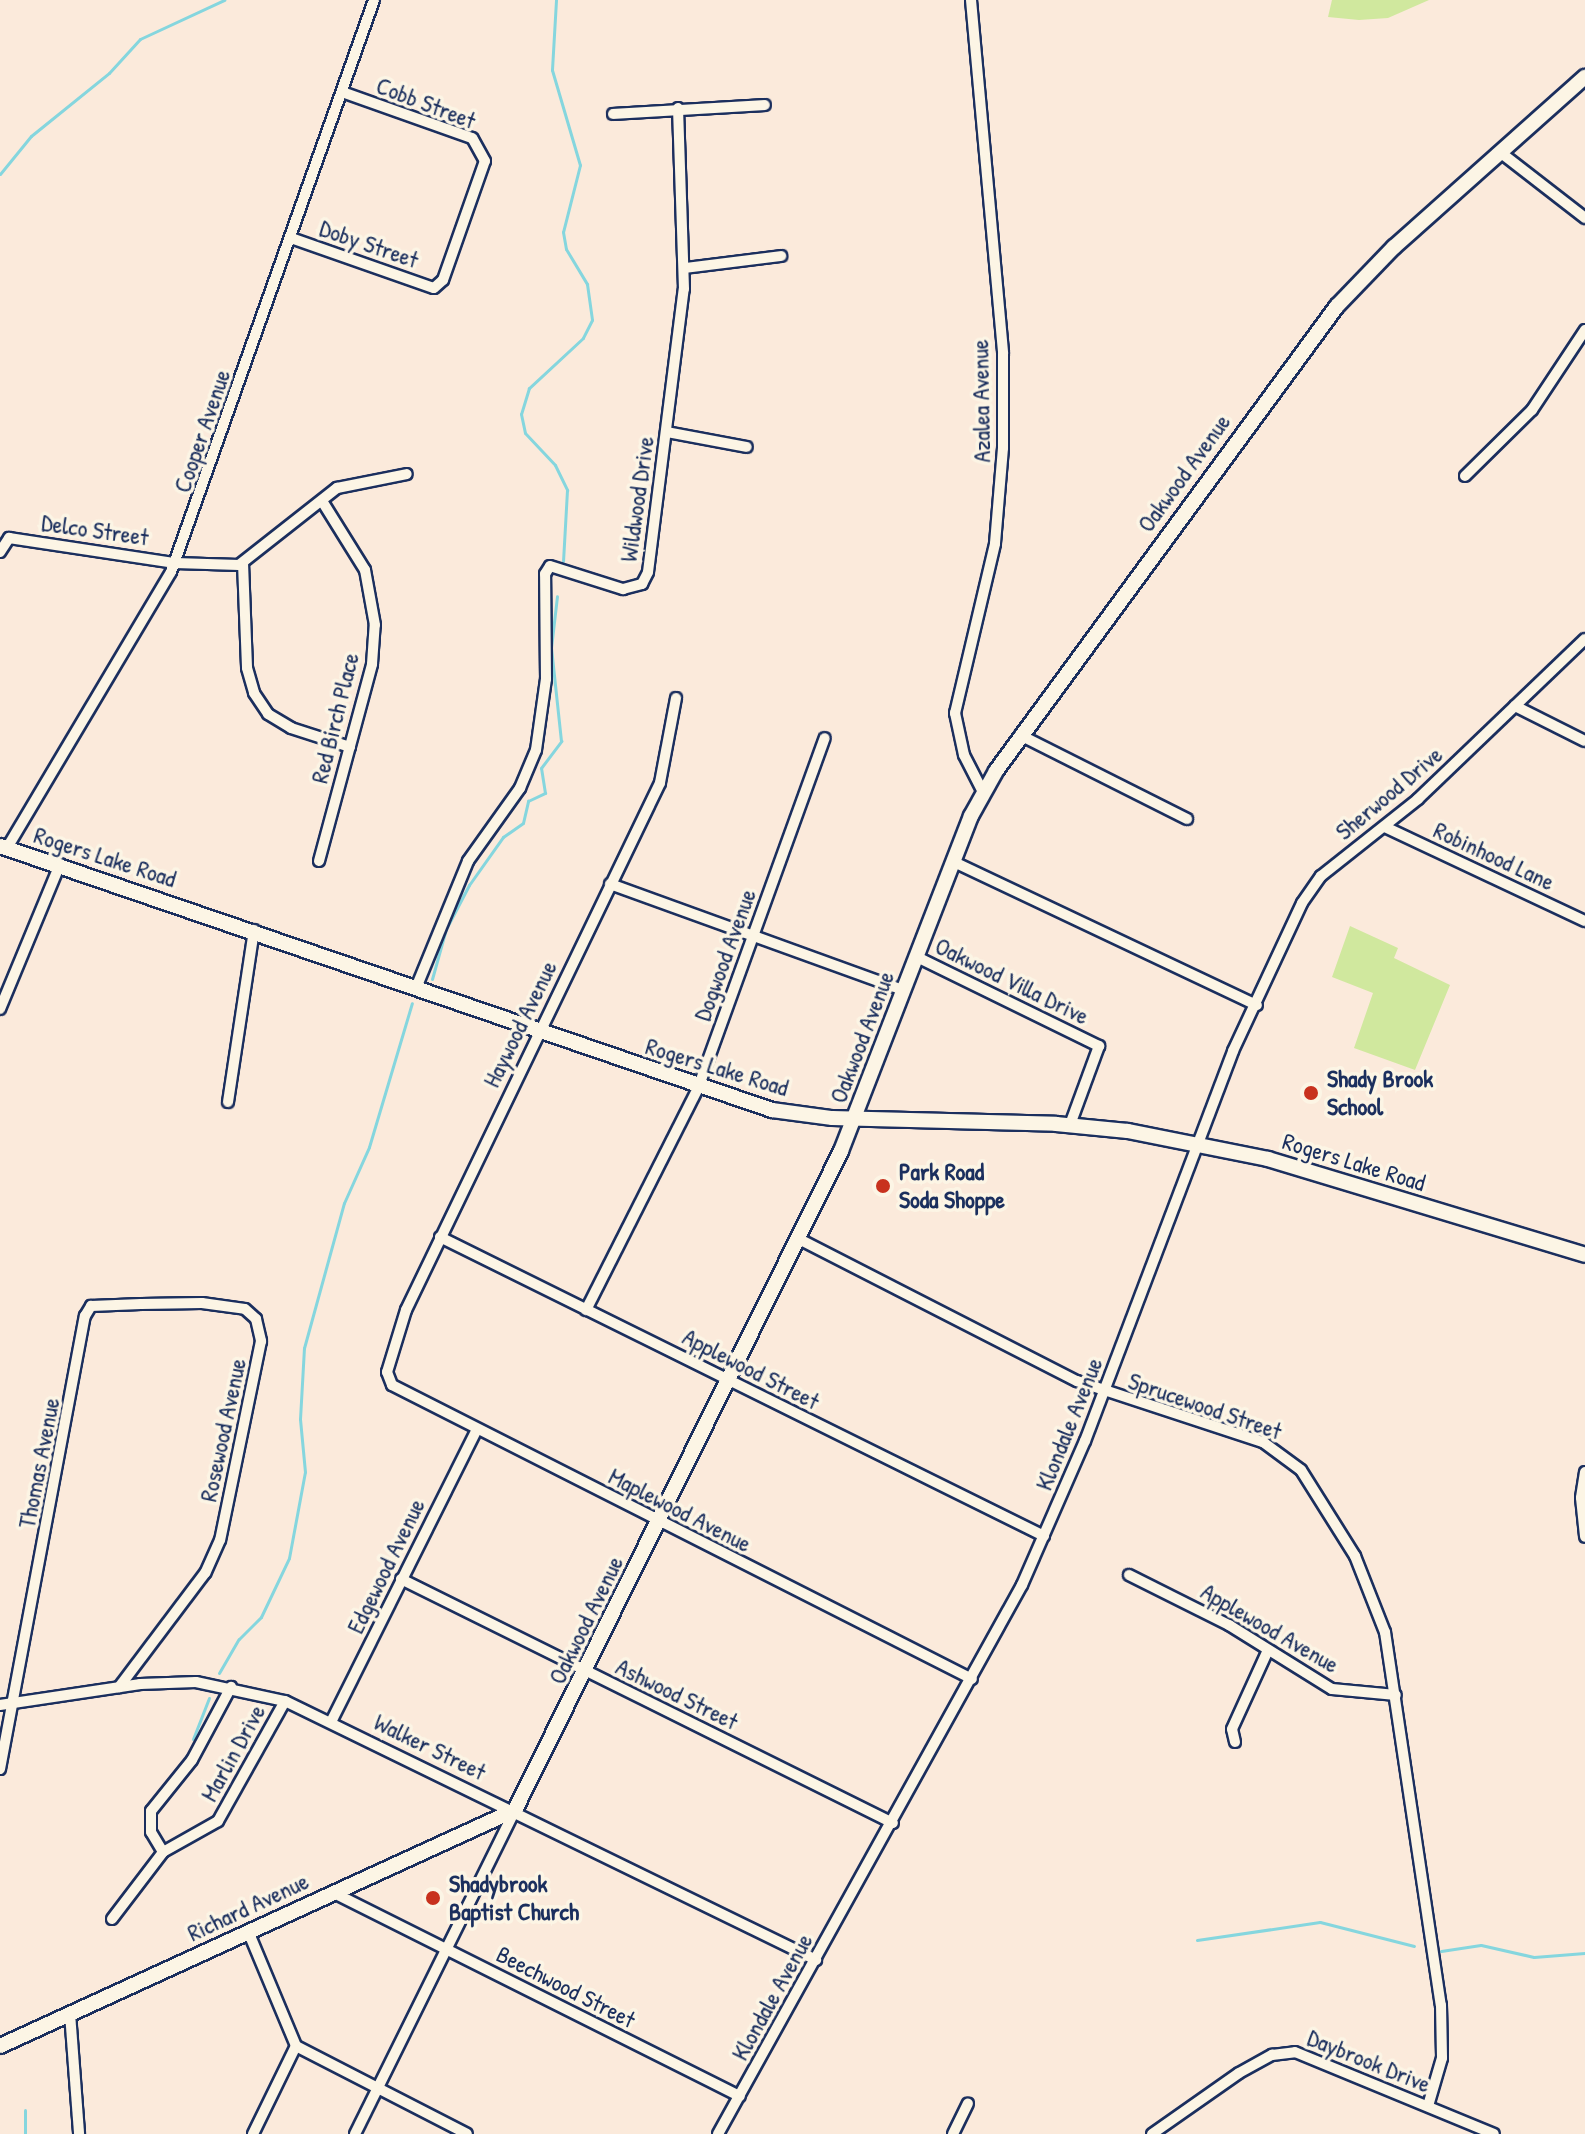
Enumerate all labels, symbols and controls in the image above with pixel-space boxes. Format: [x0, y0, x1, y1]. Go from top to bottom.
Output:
street label: Cobb Street [372, 71, 480, 135]
street label: Doby Street [316, 214, 422, 274]
street label: Azalea Avenue [966, 339, 996, 463]
street label: Cooper Avenue [168, 366, 236, 496]
street label: Oakwood Avenue [1132, 408, 1236, 538]
street label: Wildwood Drive [614, 434, 660, 564]
street label: Delco Street [40, 508, 150, 552]
street label: Red Birch Place [305, 650, 365, 786]
street label: Sherwood Drive [1330, 740, 1448, 846]
street label: Robinhood Lane [1429, 816, 1559, 896]
street label: Rogers Lake Road [30, 821, 180, 893]
street label: Dogwood Avenue [688, 885, 762, 1025]
street label: Oakwood Villa Drive [930, 931, 1094, 1031]
street label: Haywood Avenue [477, 956, 563, 1092]
street label: Oakwood Avenue [824, 967, 900, 1107]
street label: Rogers Lake Road [642, 1032, 792, 1102]
place label: Shady Brook School [1327, 1065, 1433, 1121]
marker: Shady Brook School [1302, 1084, 1320, 1102]
street label: Rogers Lake Road [1279, 1127, 1429, 1197]
place label: Park Road Soda Shoppe [899, 1158, 1005, 1214]
marker: Park Road Soda Shoppe [874, 1177, 892, 1195]
street label: Applewood Street [678, 1322, 824, 1416]
street label: Klondale Avenue [1029, 1353, 1109, 1495]
street label: Rosewood Avenue [194, 1356, 252, 1504]
street label: Sprucewood Street [1125, 1366, 1285, 1446]
street label: Thomas Avenue [12, 1395, 66, 1531]
street label: Maplewood Avenue [604, 1462, 756, 1558]
street label: Edgewood Avenue [341, 1494, 431, 1638]
street label: Oakwood Avenue [543, 1551, 629, 1689]
street label: Applewood Avenue [1196, 1577, 1344, 1679]
street label: Ashwood Street [611, 1652, 743, 1736]
street label: Marlin Drive [195, 1700, 271, 1806]
street label: Walker Street [369, 1708, 491, 1786]
street label: Richard Avenue [183, 1866, 313, 1948]
place label: Shadybrook Baptist Church [449, 1870, 579, 1926]
marker: Shadybrook Baptist Church [424, 1889, 442, 1907]
street label: Klondale Avenue [725, 1929, 819, 2065]
street label: Beechwood Street [492, 1940, 640, 2034]
street label: Daybrook Drive [1303, 2023, 1435, 2099]

